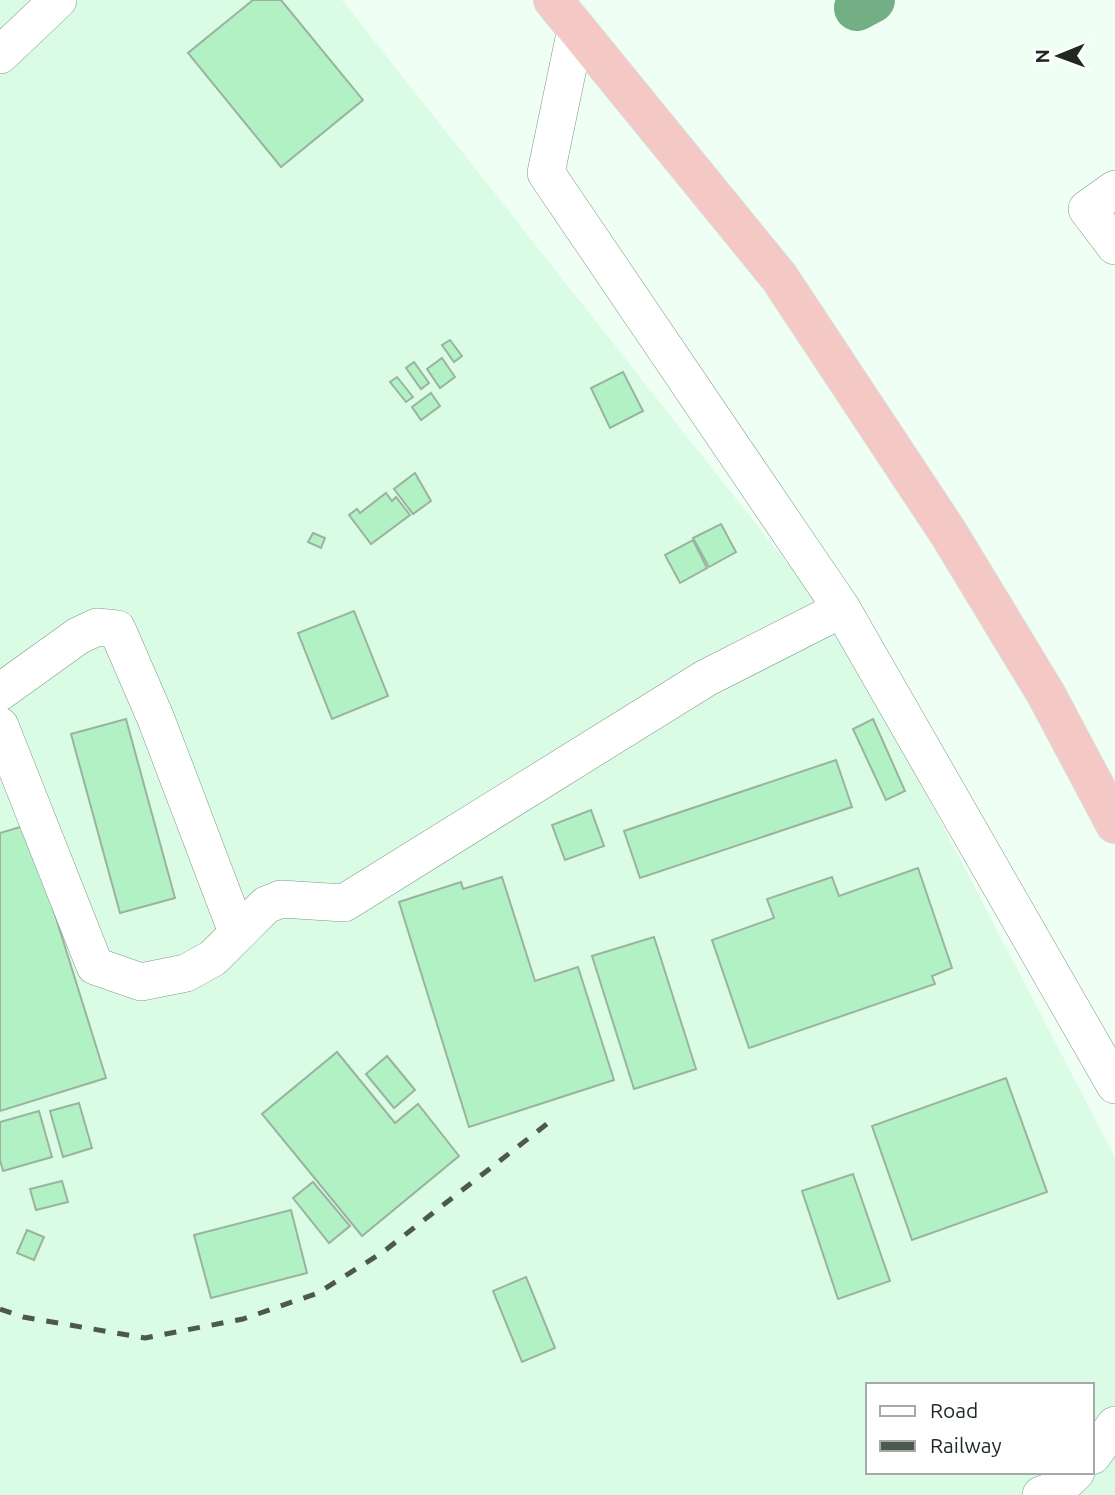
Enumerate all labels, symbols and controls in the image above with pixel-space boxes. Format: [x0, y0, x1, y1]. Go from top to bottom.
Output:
north arrow [1024, 21, 1094, 91]
text: N [1031, 49, 1053, 64]
legend [866, 1383, 1094, 1474]
text: Road [930, 1398, 978, 1422]
text: Railway [930, 1433, 1002, 1457]

